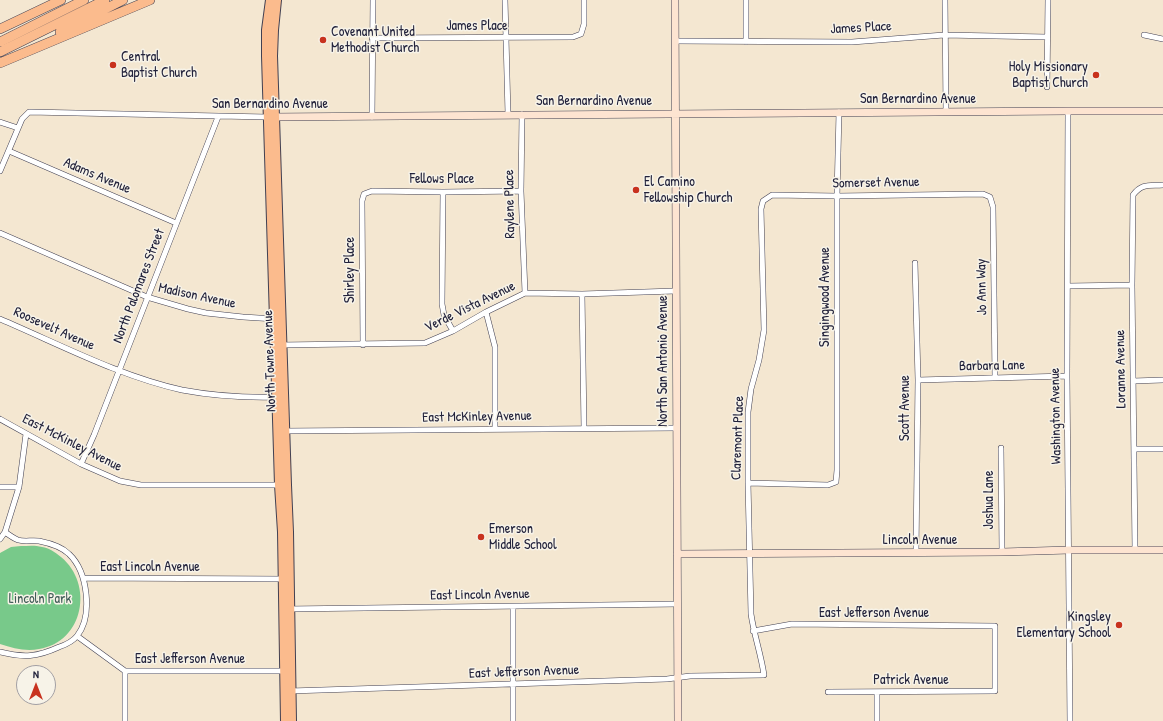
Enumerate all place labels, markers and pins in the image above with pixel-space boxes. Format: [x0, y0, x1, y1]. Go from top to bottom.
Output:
place label: Covenant United Methodist Church [331, 24, 419, 56]
marker: Covenant United Methodist Church [318, 35, 328, 45]
place label: Central Baptist Church [121, 49, 197, 82]
place label: Holy Missionary Baptist Church [1009, 59, 1088, 92]
marker: Central Baptist Church [108, 60, 118, 70]
marker: Holy Missionary Baptist Church [1091, 70, 1101, 80]
place label: El Camino Fellowship Church [644, 174, 732, 206]
marker: El Camino Fellowship Church [631, 185, 641, 195]
place label: Emerson Middle School [489, 521, 557, 554]
marker: Emerson Middle School [476, 532, 486, 542]
place label: Kingsley Elementary School [1017, 609, 1111, 642]
marker: Kingsley Elementary School [1114, 620, 1124, 630]

